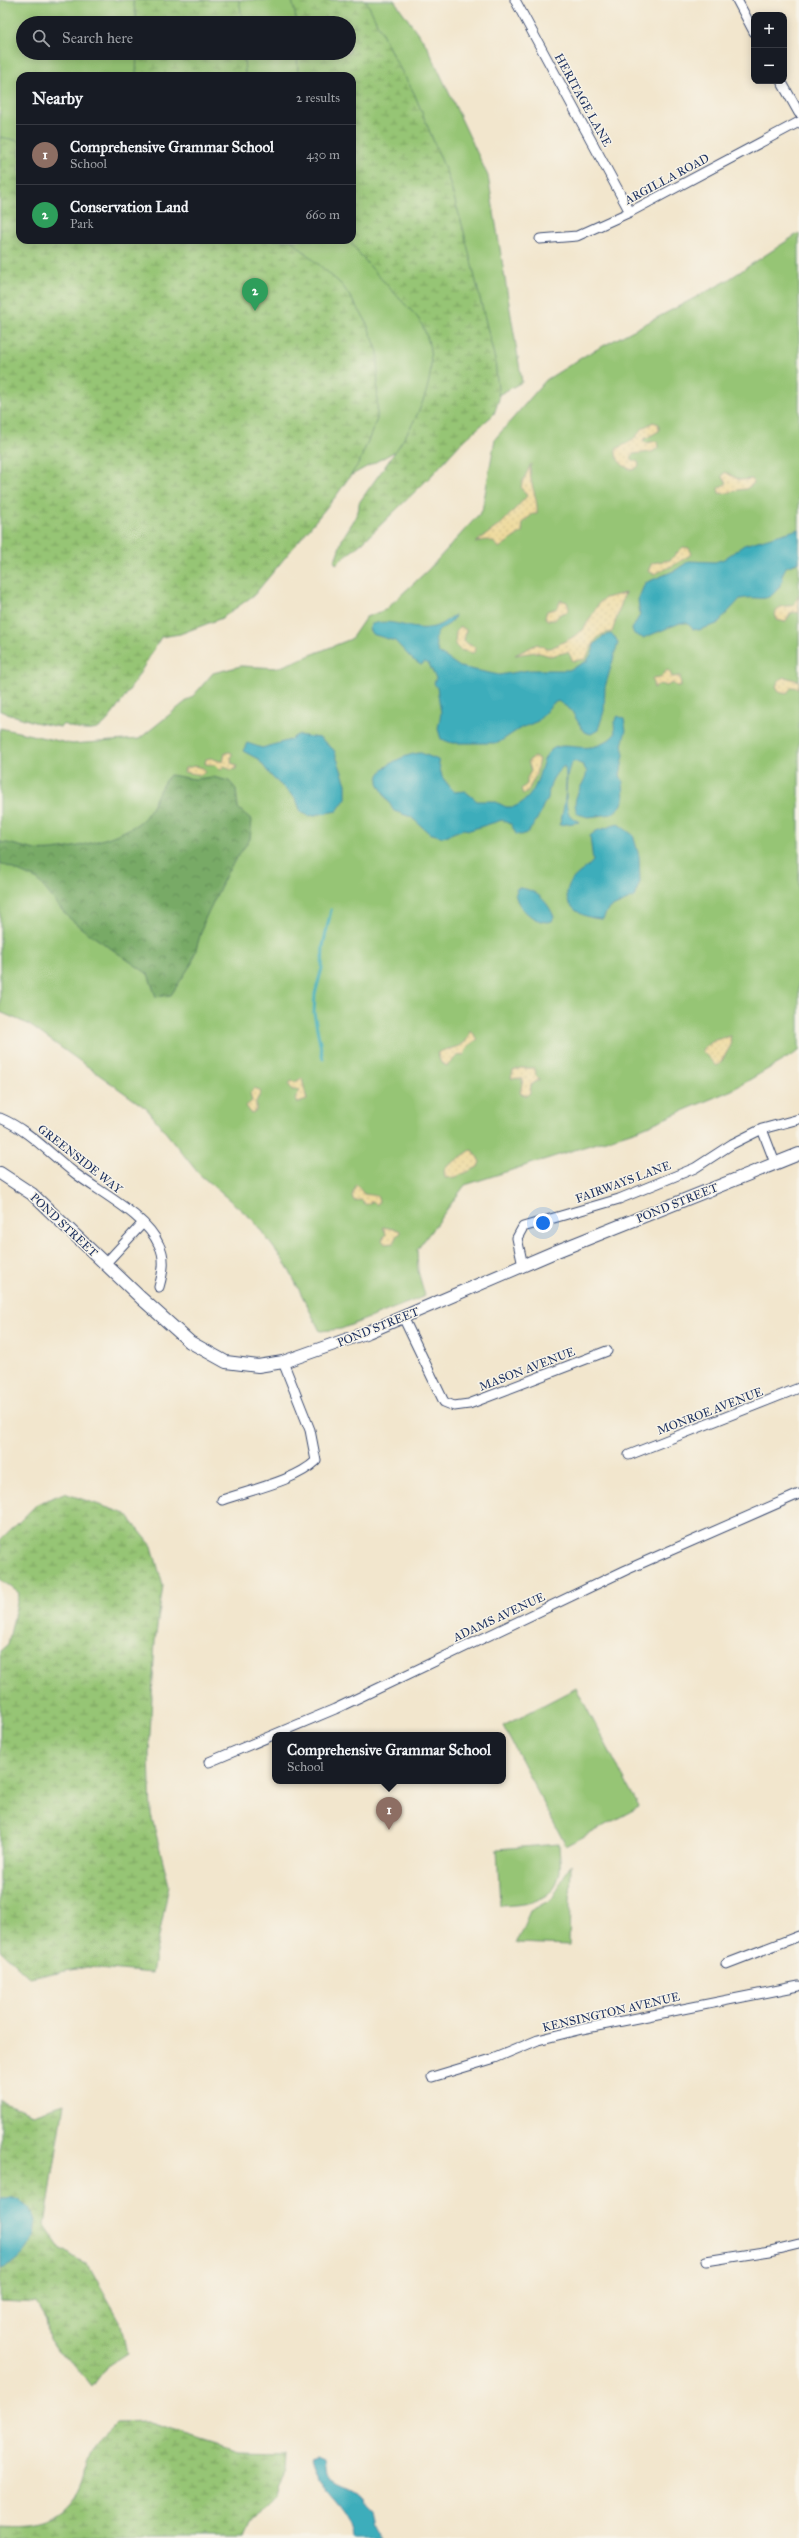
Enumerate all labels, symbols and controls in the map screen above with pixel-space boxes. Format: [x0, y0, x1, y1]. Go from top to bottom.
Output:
map controls [751, 12, 787, 84]
button: + [751, 12, 787, 48]
search box [16, 16, 356, 60]
icon: search [30, 27, 52, 49]
text: Search here [62, 29, 133, 47]
button: − [751, 48, 787, 84]
street label: HERITAGE LANE [552, 51, 615, 149]
text: Nearby [32, 88, 83, 109]
text: 2 results [296, 90, 340, 106]
text: Comprehensive Grammar School [70, 138, 274, 156]
text: 1 [42, 147, 48, 163]
text: 430 m [306, 147, 340, 163]
street label: ARGILLA ROAD [621, 151, 712, 208]
text: School [70, 156, 107, 172]
text: Conservation Land [70, 198, 188, 216]
text: 2 [42, 207, 48, 223]
text: 660 m [305, 207, 340, 223]
text: Park [70, 216, 94, 232]
pin: 2 [242, 278, 268, 311]
street label: GREENSIDE WAY [35, 1122, 125, 1197]
street label: FAIRWAYS LANE [574, 1158, 673, 1206]
street label: POND STREET [634, 1180, 720, 1226]
street label: POND STREET [27, 1190, 101, 1260]
your location [533, 1213, 553, 1233]
street label: POND STREET [335, 1304, 421, 1350]
street label: MASON AVENUE [477, 1344, 577, 1394]
street label: MONROE AVENUE [655, 1384, 765, 1438]
street label: ADAMS AVENUE [450, 1589, 547, 1645]
popup [272, 1732, 506, 1784]
text: Comprehensive Grammar School [287, 1741, 491, 1759]
text: School [287, 1759, 324, 1775]
pin: 1 [376, 1797, 402, 1830]
street label: KENSINGTON AVENUE [541, 1989, 681, 2035]

